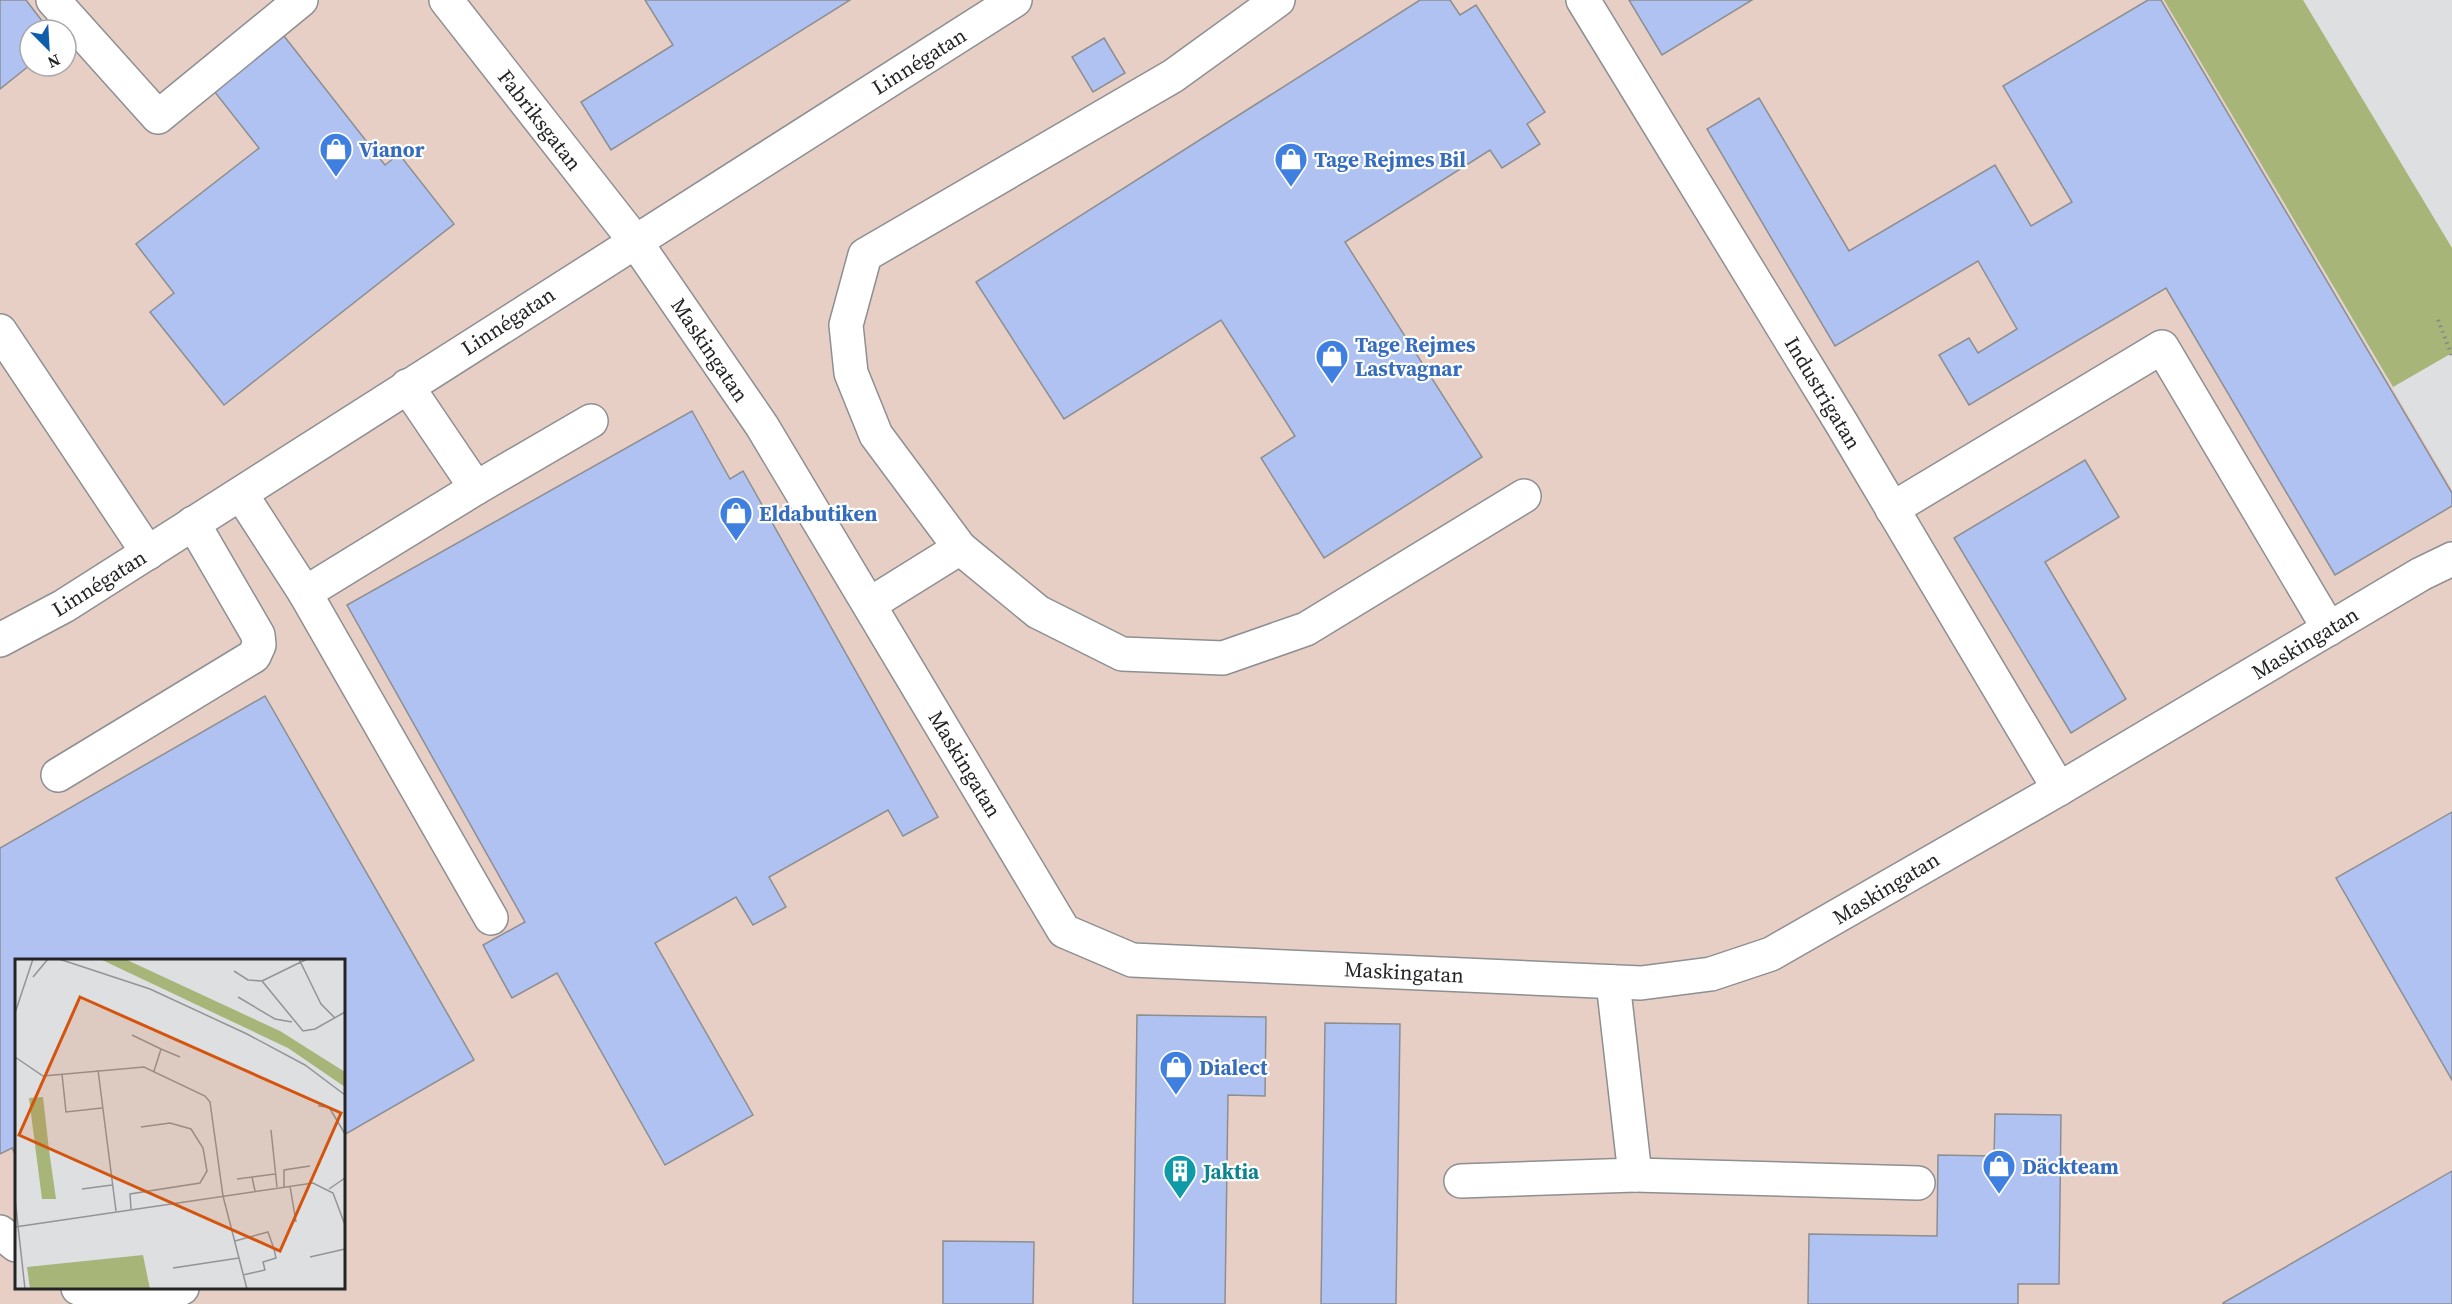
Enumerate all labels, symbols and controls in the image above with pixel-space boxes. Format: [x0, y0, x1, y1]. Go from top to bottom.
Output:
north arrow [18, 18, 78, 78]
street label: Linnégatan [866, 20, 972, 101]
text: N [44, 49, 64, 74]
street label: Fabriksgatan [491, 63, 589, 177]
shop icon: Vianor [318, 131, 354, 178]
place label: Vianor [359, 135, 425, 164]
shop icon: Tage Rejmes Bil [1273, 141, 1309, 188]
place label: Tage Rejmes Bil [1314, 145, 1466, 174]
street label: Linnégatan [456, 280, 561, 362]
street label: Maskingatan [664, 292, 756, 408]
place label: Tage Rejmes Lastvagnar [1355, 330, 1476, 383]
street label: Industrigatan [1778, 331, 1868, 455]
shop icon: Tage Rejmes Lastvagnar [1314, 338, 1350, 385]
shop icon: Eldabutiken [718, 495, 754, 542]
place label: Eldabutiken [759, 499, 877, 528]
street label: Linnégatan [46, 542, 152, 623]
street label: Maskingatan [2246, 600, 2364, 686]
street label: Maskingatan [922, 705, 1008, 823]
street label: Maskingatan [1827, 845, 1945, 931]
street label: Maskingatan [1343, 954, 1465, 990]
inset map [15, 959, 345, 1289]
shop icon: Dialect [1158, 1049, 1194, 1096]
place label: Dialect [1199, 1053, 1268, 1082]
shop icon: Däckteam [1981, 1148, 2017, 1195]
place label: Däckteam [2022, 1152, 2119, 1181]
building icon: Jaktia [1162, 1153, 1198, 1200]
place label: Jaktia [1201, 1157, 1260, 1186]

